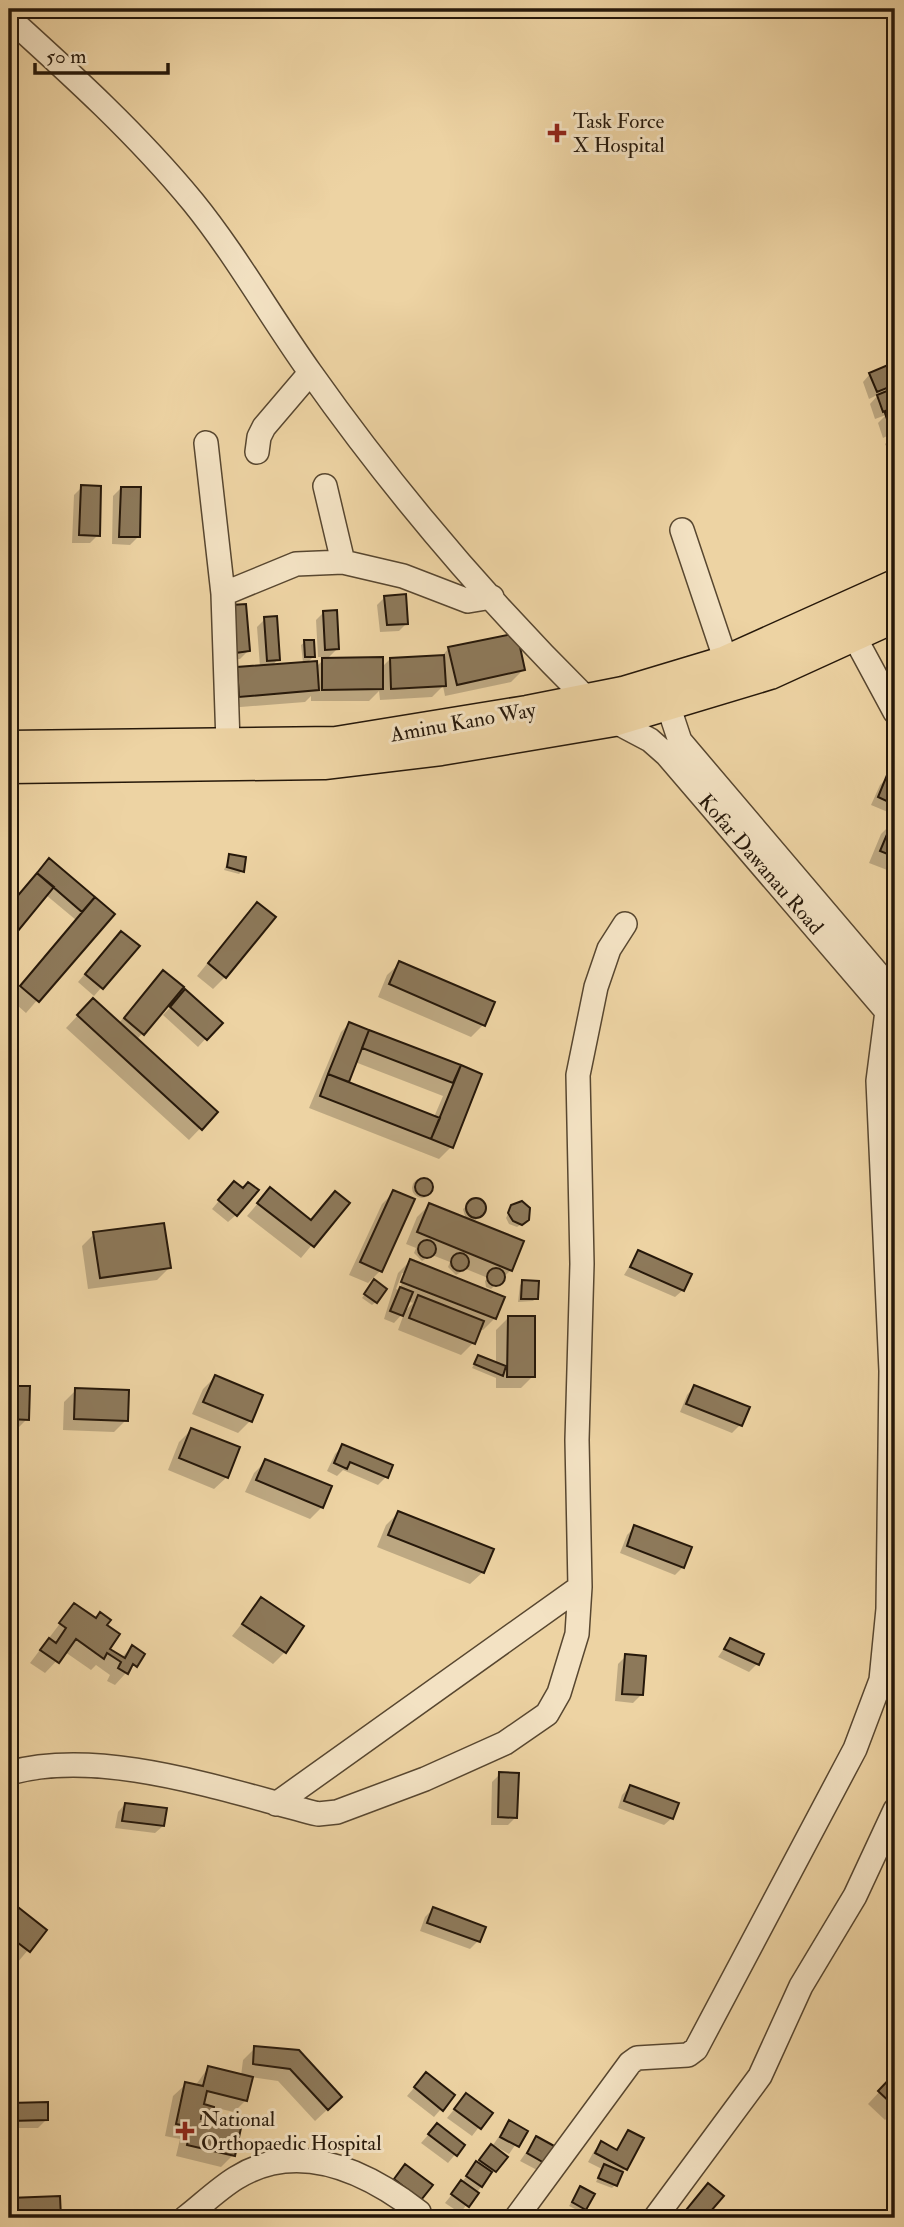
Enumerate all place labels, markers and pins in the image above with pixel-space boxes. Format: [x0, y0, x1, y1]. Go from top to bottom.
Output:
place label: Task Force X Hospital [573, 108, 665, 159]
marker: Task Force X Hospital [547, 123, 567, 143]
place label: National Orthopaedic Hospital [201, 2106, 382, 2157]
marker: National Orthopaedic Hospital [175, 2121, 195, 2141]

